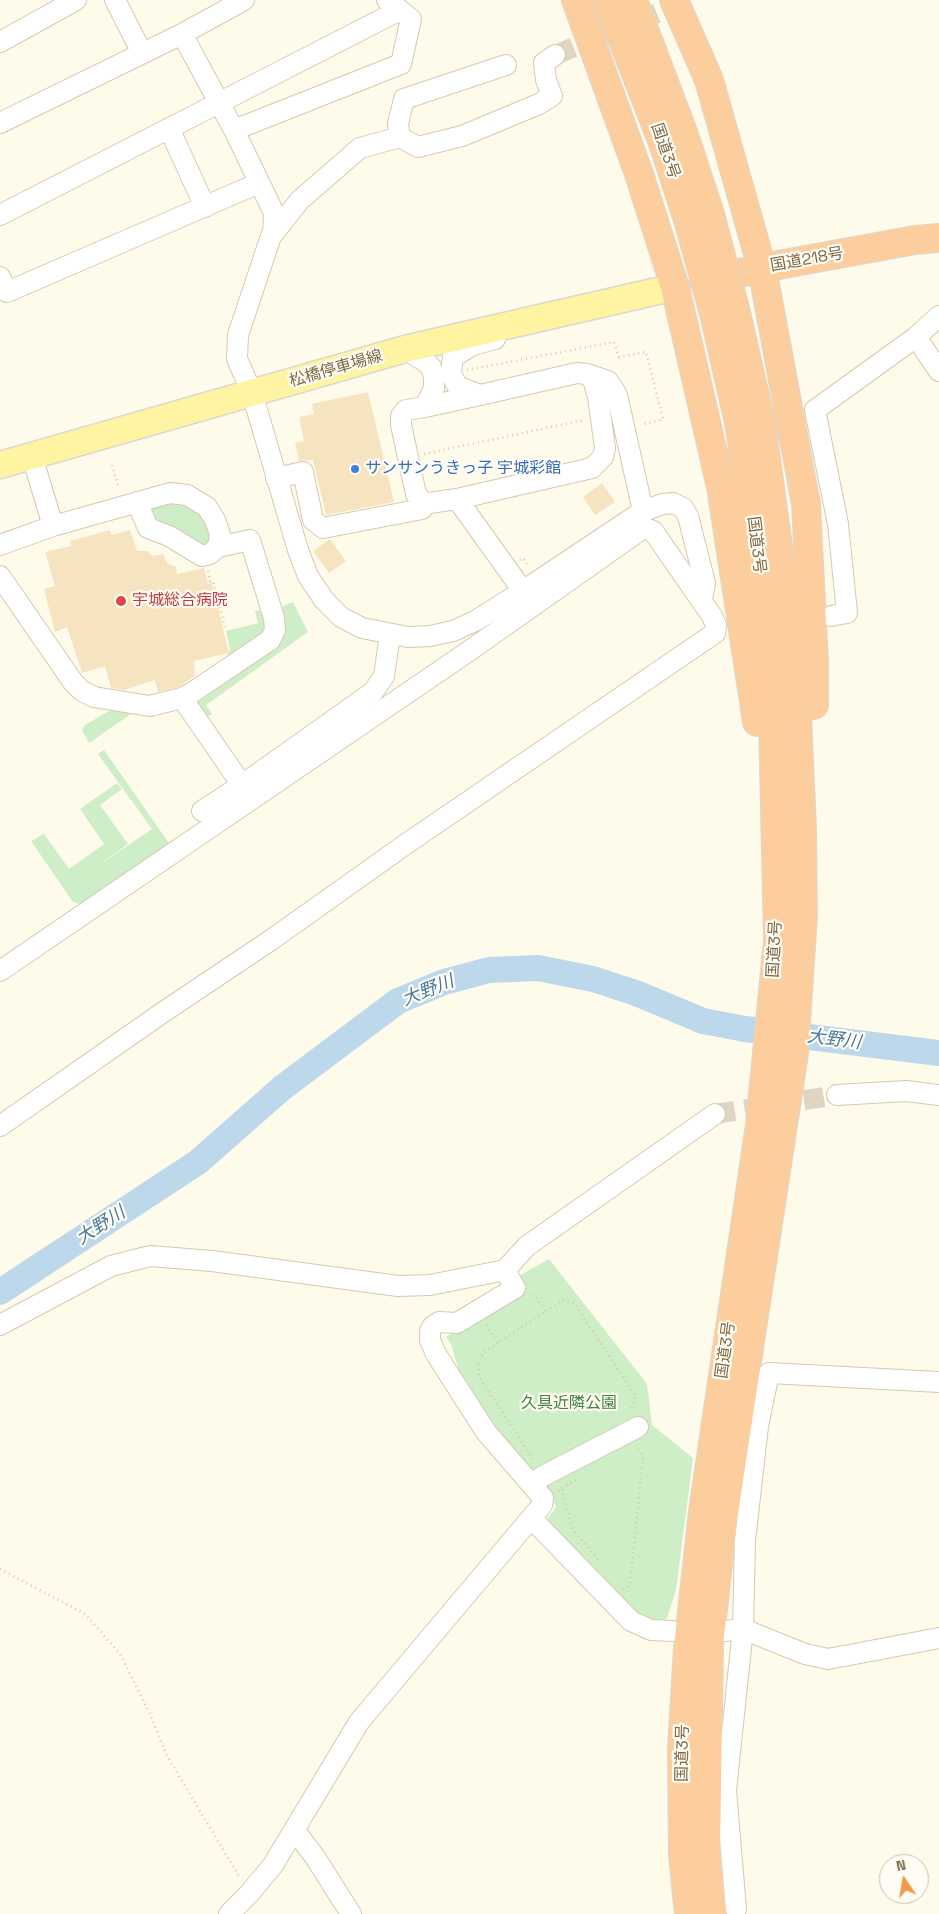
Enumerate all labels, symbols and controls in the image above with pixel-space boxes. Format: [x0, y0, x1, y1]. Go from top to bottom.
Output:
street label: 国道3号 [647, 121, 683, 181]
street label: 国道218号 [769, 244, 845, 276]
street label: 松橋停車場線 [287, 347, 385, 391]
place label: サンサンうきっ子 宇城彩館 [365, 459, 561, 479]
marker: サンサンうきっ子 宇城彩館 [349, 463, 361, 475]
street label: 国道3号 [743, 515, 769, 575]
place label: 宇城総合病院 [132, 591, 228, 611]
marker: 宇城総合病院 [114, 594, 128, 608]
street label: 国道3号 [764, 920, 786, 978]
water label: 大野川 [399, 971, 457, 1011]
water label: 大野川 [806, 1026, 862, 1054]
water label: 大野川 [72, 1202, 130, 1250]
street label: 国道3号 [712, 1320, 740, 1380]
park label: 久具近隣公園 [521, 1394, 617, 1414]
street label: 国道3号 [673, 1724, 693, 1782]
north arrow [879, 1854, 929, 1904]
text: N [895, 1856, 908, 1875]

